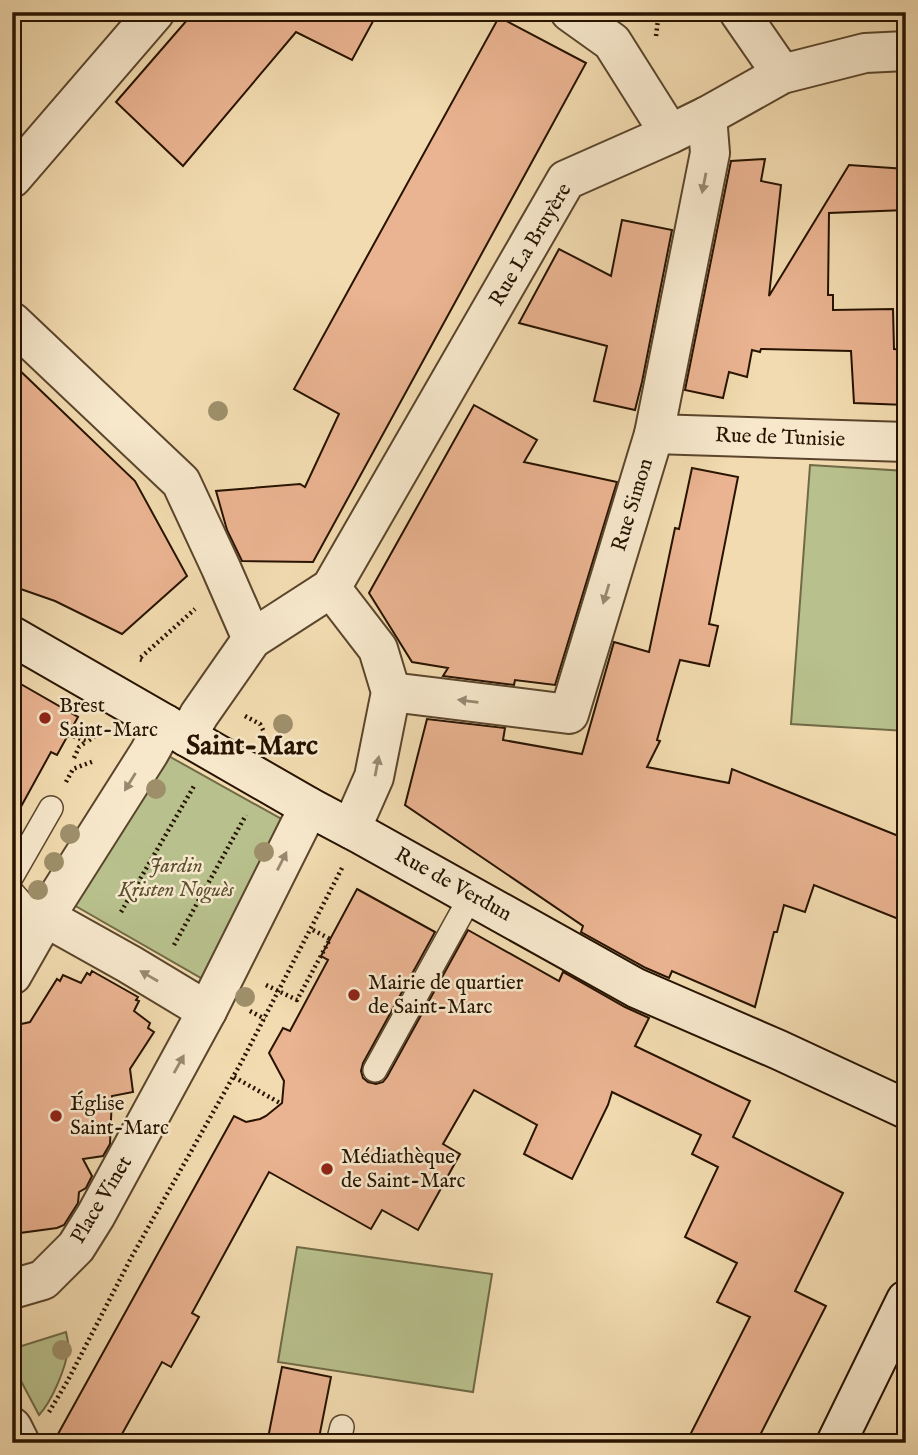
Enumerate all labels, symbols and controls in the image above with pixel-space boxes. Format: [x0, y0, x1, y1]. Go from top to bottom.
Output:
one-way arrow [699, 172, 710, 194]
street label: Rue La Bruyère [484, 178, 579, 312]
street label: Rue de Tunisie [715, 422, 846, 454]
street label: Rue Simon [606, 455, 660, 555]
one-way arrow [600, 584, 610, 605]
place label: Brest Saint-Marc [59, 693, 158, 744]
one-way arrow [457, 696, 479, 707]
marker: Brest Saint-Marc [37, 710, 53, 726]
district label: Saint-Marc [186, 729, 318, 764]
one-way arrow [371, 755, 382, 777]
one-way arrow [124, 773, 137, 792]
street label: Rue de Verdun [390, 842, 516, 928]
one-way arrow [277, 851, 288, 871]
park label: Jardin Kristen Noguès [117, 853, 235, 904]
one-way arrow [139, 970, 159, 982]
place label: Mairie de quartier de Saint-Marc [368, 970, 524, 1021]
marker: Mairie de quartier de Saint-Marc [346, 987, 362, 1003]
one-way arrow [173, 1054, 185, 1074]
place label: Église Saint-Marc [70, 1090, 169, 1142]
marker: Église Saint-Marc [48, 1108, 64, 1124]
place label: Médiathèque de Saint-Marc [341, 1144, 466, 1195]
street label: Place Vinet [65, 1151, 139, 1249]
marker: Médiathèque de Saint-Marc [319, 1161, 335, 1177]

